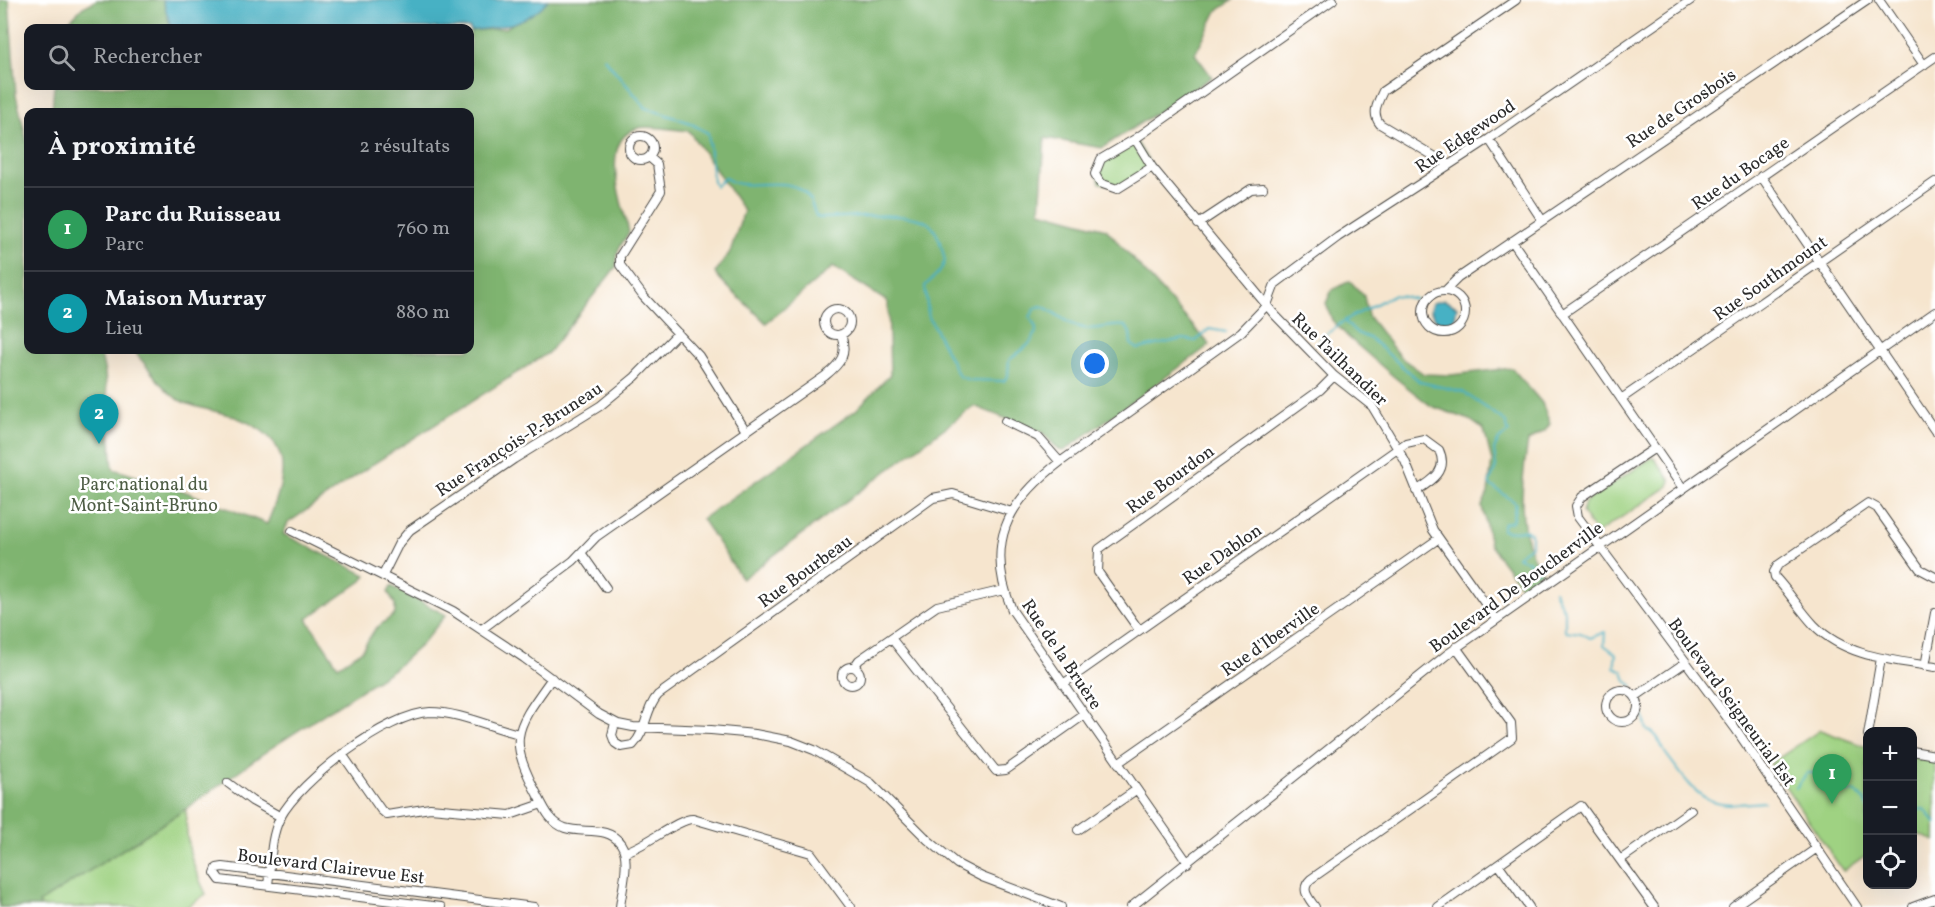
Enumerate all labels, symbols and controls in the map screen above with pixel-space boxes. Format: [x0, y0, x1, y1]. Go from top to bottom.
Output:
search box [24, 24, 474, 90]
icon: search [45, 41, 78, 74]
text: Rechercher [93, 42, 202, 73]
street label: Rue de Grosbois [1622, 63, 1742, 155]
street label: Rue Edgewood [1411, 94, 1521, 180]
text: À proximité [48, 129, 196, 165]
street label: Rue du Bocage [1687, 131, 1795, 217]
text: 2 résultats [359, 133, 450, 161]
text: Parc du Ruisseau [105, 200, 281, 231]
text: 1 [63, 215, 72, 243]
text: 760 m [396, 215, 450, 243]
text: Parc [105, 231, 144, 259]
street label: Rue Southmount [1709, 231, 1833, 328]
text: Maison Murray [105, 284, 266, 315]
text: 2 [62, 299, 73, 327]
text: 880 m [396, 299, 450, 327]
street label: Rue Tailhandier [1285, 308, 1393, 413]
text: Lieu [105, 315, 143, 343]
your location [1080, 349, 1109, 378]
street label: Rue François-P.-Bruneau [431, 377, 608, 504]
pin: 2 [80, 394, 118, 444]
street label: Rue Bourdon [1122, 440, 1220, 521]
park label: Parc national du Mont-Saint-Bruno [70, 473, 218, 519]
street label: Boulevard De Boucherville [1425, 517, 1609, 660]
street label: Rue Dablon [1178, 518, 1268, 592]
street label: Rue Bourbeau [754, 530, 858, 615]
street label: Rue de la Bruère [1015, 595, 1107, 715]
street label: Rue d'Iberville [1217, 597, 1325, 683]
street label: Boulevard Seigneurial Est [1661, 614, 1800, 792]
map controls [1863, 727, 1917, 889]
button: + [1863, 727, 1917, 781]
pin: 1 [1812, 754, 1852, 804]
button: − [1863, 781, 1917, 835]
button: locate [1863, 835, 1917, 889]
street label: Boulevard Clairevue Est [236, 844, 426, 891]

